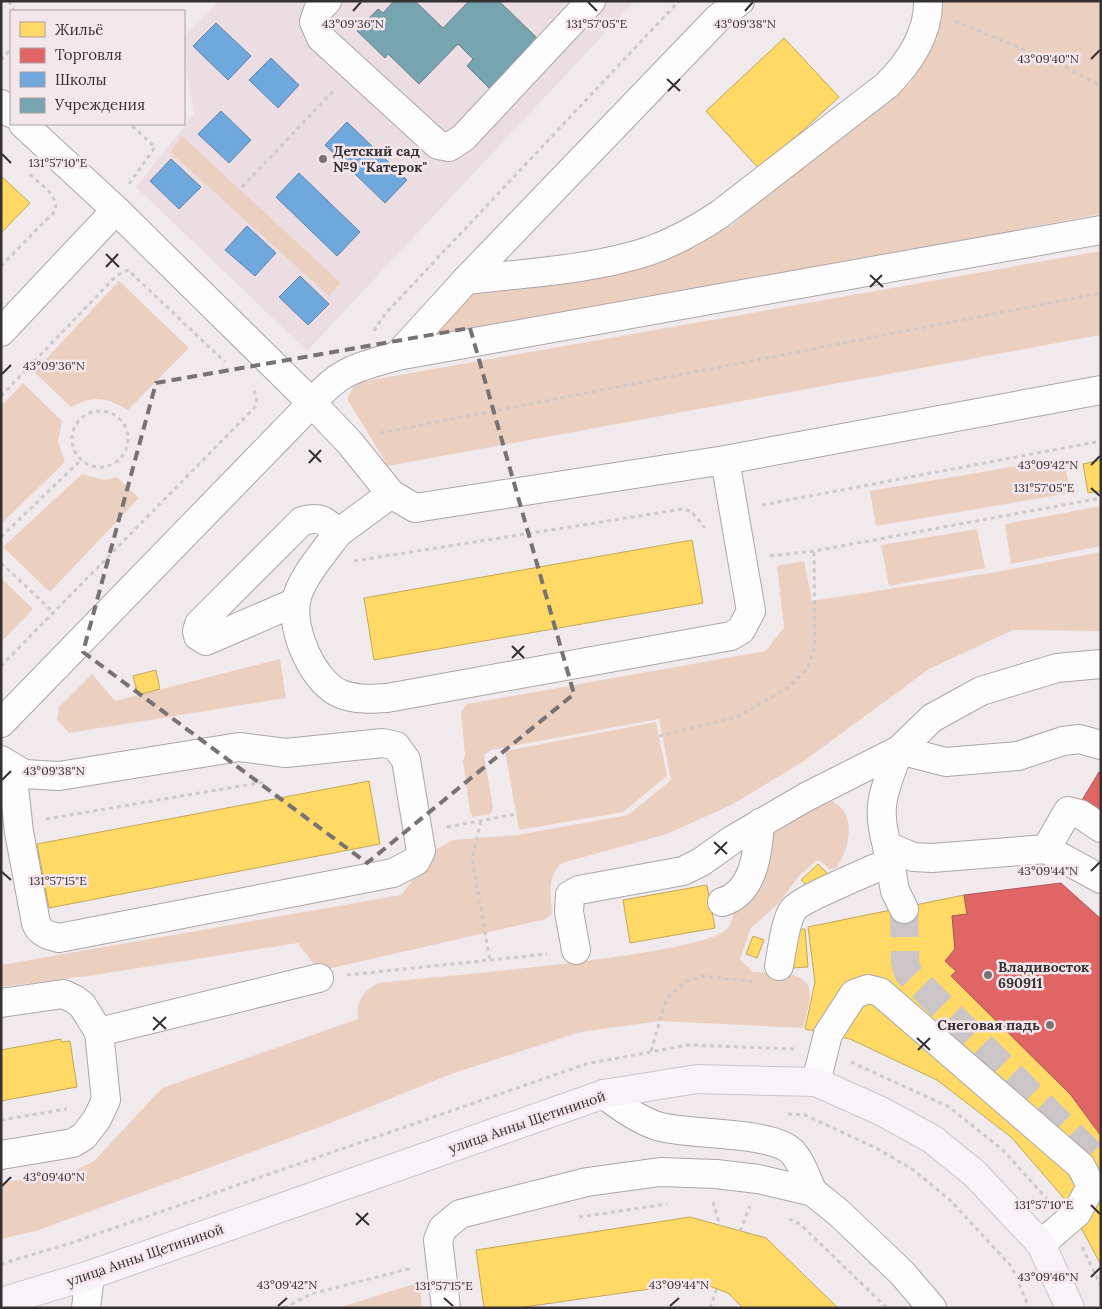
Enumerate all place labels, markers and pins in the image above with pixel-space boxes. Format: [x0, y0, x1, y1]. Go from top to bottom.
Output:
place label: Детский сад №9 "Катерок" [333, 142, 427, 176]
marker: Детский сад №9 "Катерок" [317, 153, 329, 165]
place label: Владивосток 690911 [998, 958, 1090, 992]
marker: Владивосток 690911 [982, 969, 994, 981]
place label: Снеговая падь [937, 1016, 1040, 1034]
marker: Снеговая падь [1044, 1019, 1056, 1031]

